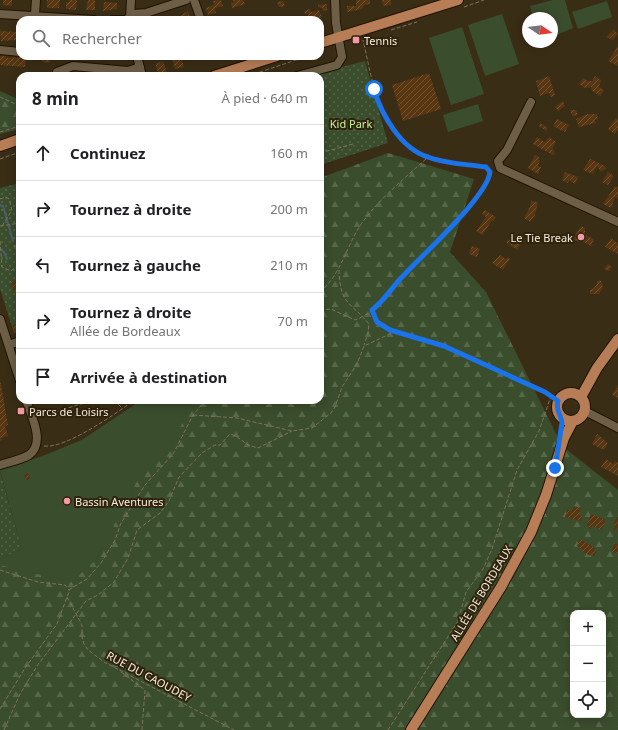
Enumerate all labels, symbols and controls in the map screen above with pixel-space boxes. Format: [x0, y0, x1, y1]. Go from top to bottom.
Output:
north arrow [522, 12, 558, 48]
search box [16, 16, 324, 60]
icon: search [30, 27, 52, 49]
text: Rechercher [62, 28, 142, 48]
place label: Tennis [364, 33, 397, 48]
marker: Tennis [351, 35, 361, 45]
route start [365, 80, 383, 98]
text: 8 min [32, 87, 79, 110]
text: À pied · 640 m [222, 89, 308, 107]
park label: Kid Park [330, 116, 372, 131]
icon: ahead [32, 142, 54, 164]
text: Continuez [70, 143, 145, 163]
text: 160 m [270, 144, 308, 162]
icon: right [32, 198, 54, 220]
text: Tournez à droite [70, 199, 191, 219]
text: 200 m [270, 200, 308, 218]
place label: Le Tie Break [510, 230, 573, 245]
marker: Le Tie Break [576, 232, 586, 242]
icon: left [32, 254, 54, 276]
text: Tournez à gauche [70, 255, 201, 275]
text: 210 m [270, 256, 308, 274]
text: Tournez à droite [70, 302, 191, 322]
icon: right [32, 310, 54, 332]
text: 70 m [278, 312, 308, 330]
text: Allée de Bordeaux [70, 322, 181, 340]
icon: arrive [32, 366, 54, 388]
text: Arrivée à destination [70, 367, 227, 387]
place label: Parcs de Loisirs [29, 404, 109, 419]
marker: Parcs de Loisirs [16, 406, 26, 416]
route end [546, 459, 564, 477]
place label: Bassin Aventures [75, 494, 164, 509]
marker: Bassin Aventures [62, 496, 72, 506]
street label: ALLÉE DE BORDEAUX [447, 542, 516, 644]
map controls [570, 610, 606, 718]
button: + [570, 610, 606, 646]
button: − [570, 646, 606, 682]
street label: RUE DU CAOUDEY [104, 647, 195, 705]
button: locate [570, 682, 606, 718]

